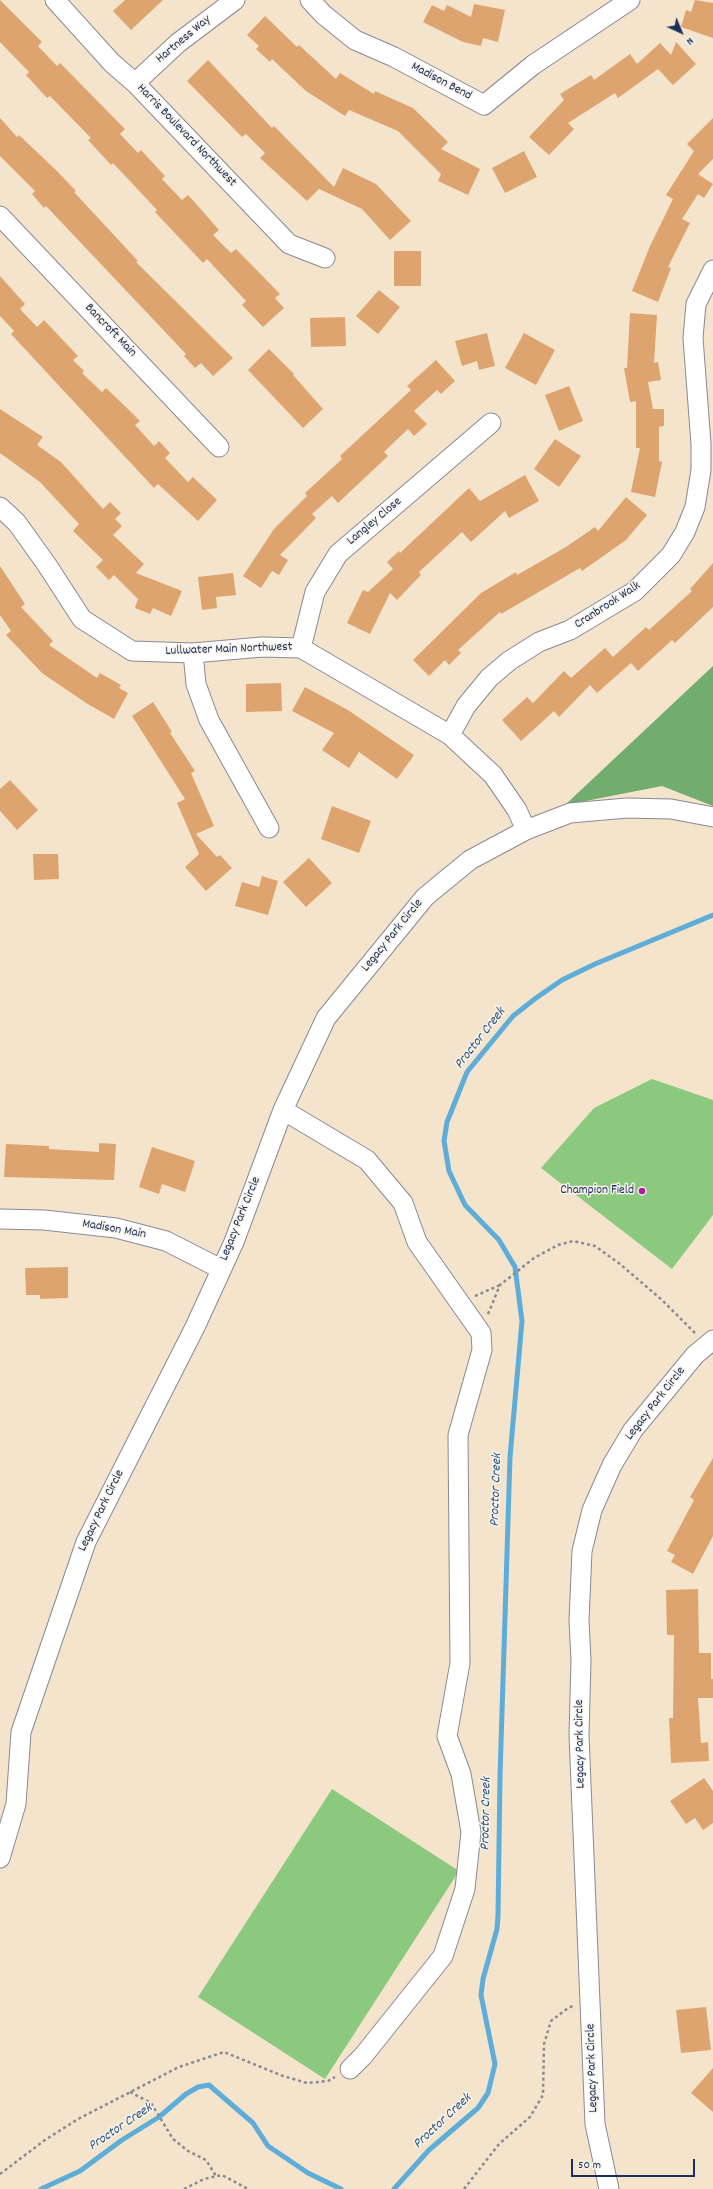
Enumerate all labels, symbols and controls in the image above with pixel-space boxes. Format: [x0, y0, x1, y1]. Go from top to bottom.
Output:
north arrow [661, 12, 701, 52]
street label: Hartness Way [153, 13, 215, 67]
text: N [682, 33, 697, 48]
street label: Madison Bend [408, 60, 474, 104]
street label: Harris Boulevard Northwest [133, 81, 239, 191]
street label: Bancroft Main [81, 301, 139, 361]
street label: Langley Close [344, 495, 406, 549]
street label: Cranbrook Walk [572, 579, 644, 633]
street label: Lullwater Main Northwest [165, 640, 293, 660]
street label: Legacy Park Circle [359, 896, 427, 976]
water label: Proctor Creek [452, 1005, 510, 1073]
street label: Legacy Park Circle [217, 1175, 265, 1263]
place label: Champion Field [560, 1183, 634, 1199]
marker: Champion Field [637, 1186, 647, 1196]
street label: Madison Main [81, 1217, 147, 1243]
street label: Legacy Park Circle [622, 1364, 690, 1444]
water label: Proctor Creek [487, 1453, 507, 1527]
street label: Legacy Park Circle [75, 1468, 129, 1554]
street label: Legacy Park Circle [572, 1699, 590, 1789]
water label: Proctor Creek [478, 1777, 496, 1851]
street label: Legacy Park Circle [584, 2023, 602, 2113]
water label: Proctor Creek [410, 2091, 476, 2153]
water label: Proctor Creek [86, 2101, 156, 2155]
scale bar [573, 2151, 697, 2177]
text: 50 m [578, 2157, 601, 2174]

